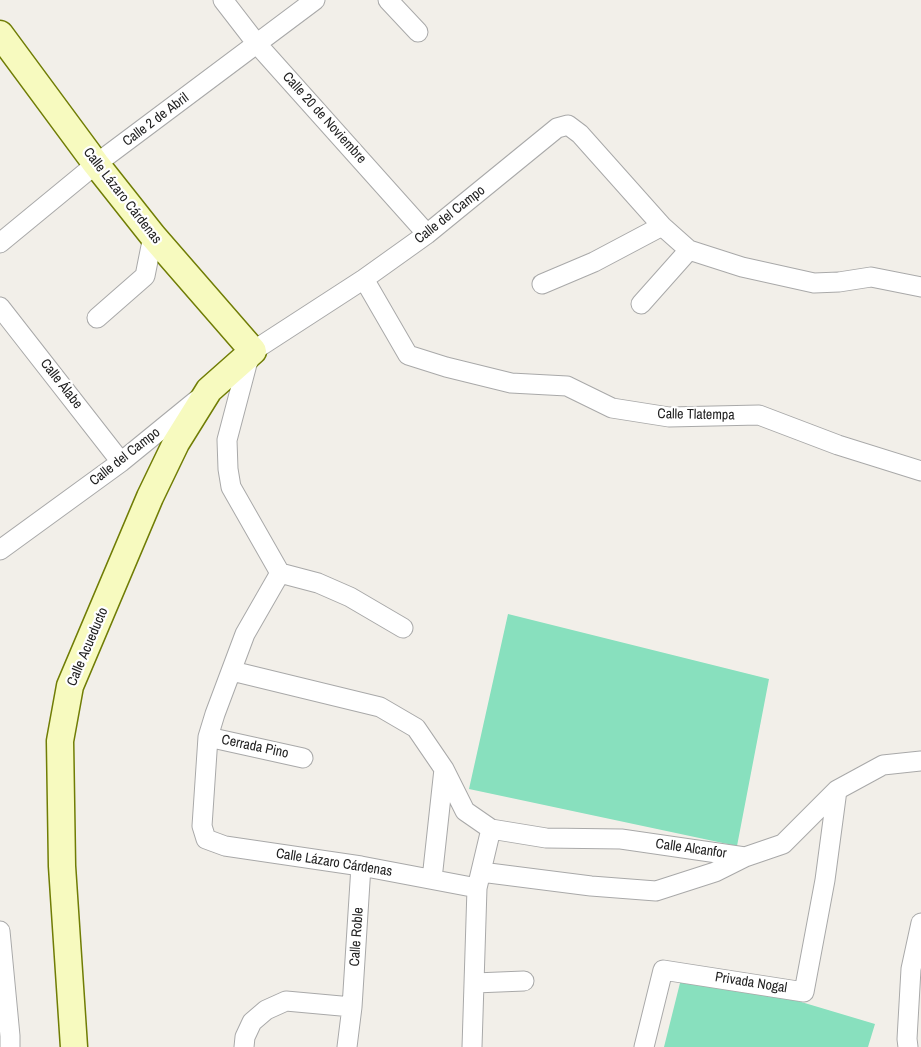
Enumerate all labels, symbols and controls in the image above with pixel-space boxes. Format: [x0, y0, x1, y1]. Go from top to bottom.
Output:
street label: Calle 20 de Noviembre [278, 69, 370, 167]
street label: Calle 2 de Abril [120, 90, 192, 150]
street label: Calle Lázaro Cárdenas [79, 145, 165, 247]
street label: Calle del Campo [411, 182, 489, 248]
street label: Calle Álabe [36, 356, 86, 412]
street label: Calle Tlatempa [657, 406, 735, 424]
street label: Calle del Campo [86, 424, 164, 490]
street label: Calle Acueducto [64, 605, 112, 689]
street label: Cerrada Pino [220, 732, 290, 762]
street label: Calle Alcanfor [654, 836, 728, 862]
street label: Calle Lázaro Cárdenas [275, 846, 393, 880]
street label: Calle Roble [347, 907, 367, 967]
street label: Privada Nogal [714, 969, 788, 997]

